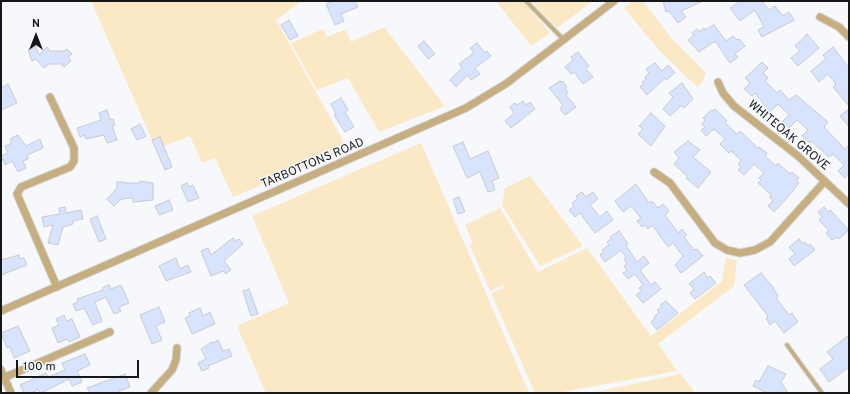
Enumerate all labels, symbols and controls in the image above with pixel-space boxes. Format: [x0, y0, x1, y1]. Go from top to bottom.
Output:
north arrow [16, 16, 56, 56]
text: N [32, 17, 40, 31]
street label: WHITEOAK GROVE [744, 98, 832, 174]
street label: TARBOTTONS ROAD [259, 136, 367, 192]
scale bar [18, 352, 141, 378]
text: 100 m [23, 359, 56, 375]

